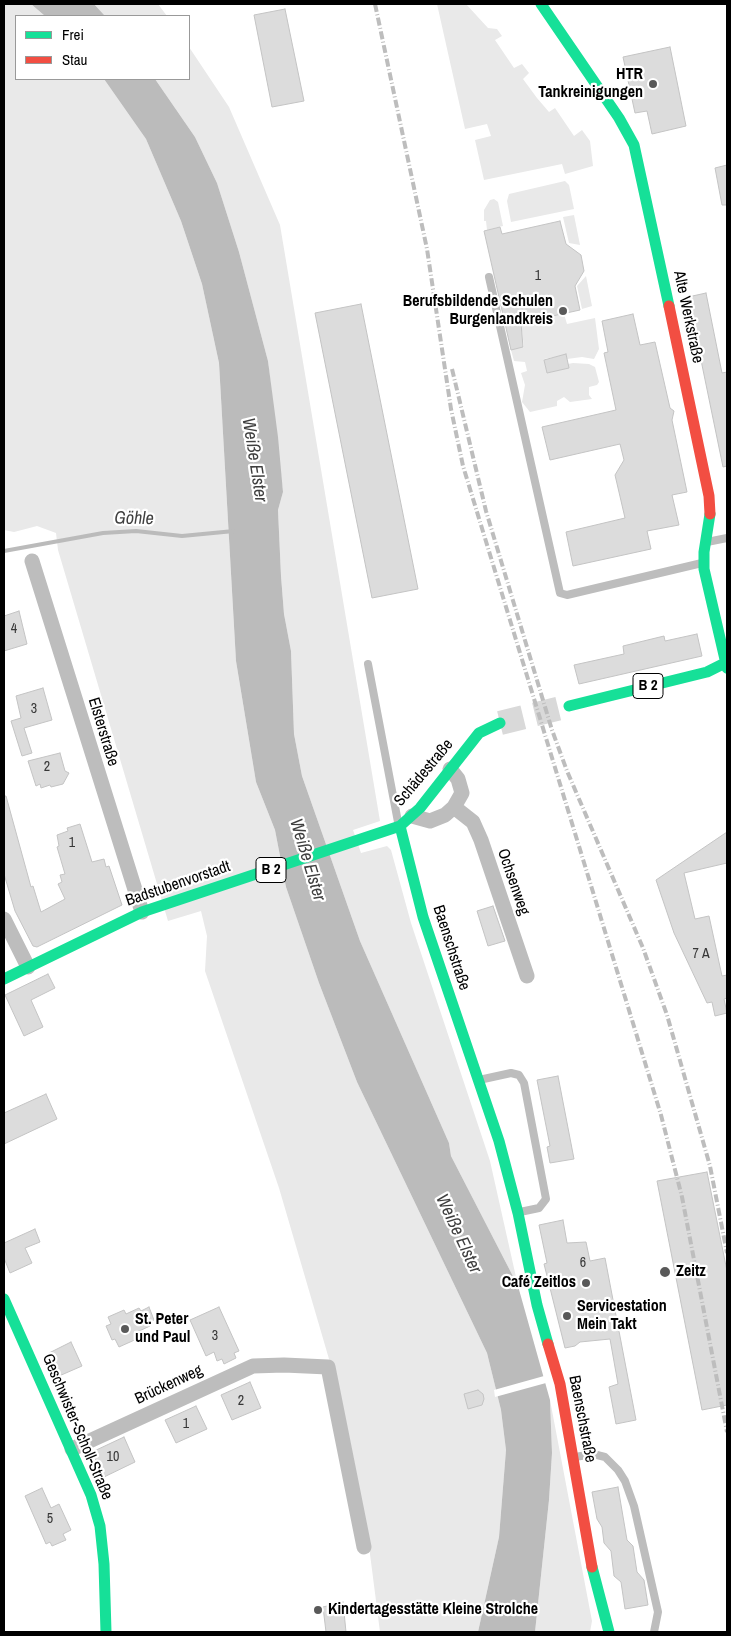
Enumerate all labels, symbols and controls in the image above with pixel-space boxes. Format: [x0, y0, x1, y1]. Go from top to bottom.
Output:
legend [15, 15, 190, 80]
text: Frei [62, 24, 84, 45]
text: Stau [62, 49, 87, 70]
place label: HTR Tankreinigungen [538, 65, 643, 103]
marker: HTR Tankreinigungen [647, 78, 659, 90]
house number: 1 [535, 268, 541, 284]
street label: Alte Werkstraße [669, 269, 707, 365]
place label: Berufsbildende Schulen Burgenlandkreis [403, 292, 553, 330]
marker: Berufsbildende Schulen Burgenlandkreis [557, 305, 569, 317]
water label: Weiße Elster [237, 416, 271, 504]
water label: Göhle [114, 508, 154, 530]
house number: 4 [11, 621, 17, 637]
road number: B 2 [633, 674, 663, 698]
street label: Elsterstraße [83, 695, 123, 769]
house number: 3 [31, 701, 37, 717]
street label: Schädestraße [390, 736, 458, 810]
house number: 2 [44, 759, 50, 775]
water label: Weiße Elster [284, 816, 330, 904]
house number: 1 [69, 835, 75, 851]
street label: Ochsenweg [493, 846, 533, 918]
street label: Badstubenvorstadt [123, 857, 233, 911]
road number: B 2 [256, 858, 286, 882]
street label: Baenschstraße [428, 903, 474, 993]
house number: 7 A [692, 946, 710, 962]
water label: Weiße Elster [430, 1191, 486, 1277]
house number: 6 [580, 1255, 586, 1271]
place label: Zeitz [676, 1262, 706, 1282]
marker: Zeitz [658, 1265, 672, 1279]
place label: Café Zeitlos [502, 1273, 576, 1293]
marker: Café Zeitlos [580, 1277, 592, 1289]
place label: Servicestation Mein Takt [577, 1297, 667, 1335]
place label: St. Peter und Paul [135, 1310, 190, 1348]
marker: Servicestation Mein Takt [561, 1310, 573, 1322]
marker: St. Peter und Paul [119, 1323, 131, 1335]
house number: 3 [212, 1328, 218, 1344]
street label: Geschwister-Scholl-Straße [38, 1351, 116, 1503]
street label: Brückenweg [132, 1361, 206, 1409]
street label: Baenschstraße [564, 1374, 600, 1464]
house number: 2 [238, 1393, 244, 1409]
house number: 1 [183, 1416, 189, 1432]
house number: 10 [107, 1449, 119, 1465]
house number: 5 [47, 1511, 53, 1527]
place label: Kindertagesstätte Kleine Strolche [328, 1600, 538, 1620]
marker: Kindertagesstätte Kleine Strolche [312, 1604, 324, 1616]

